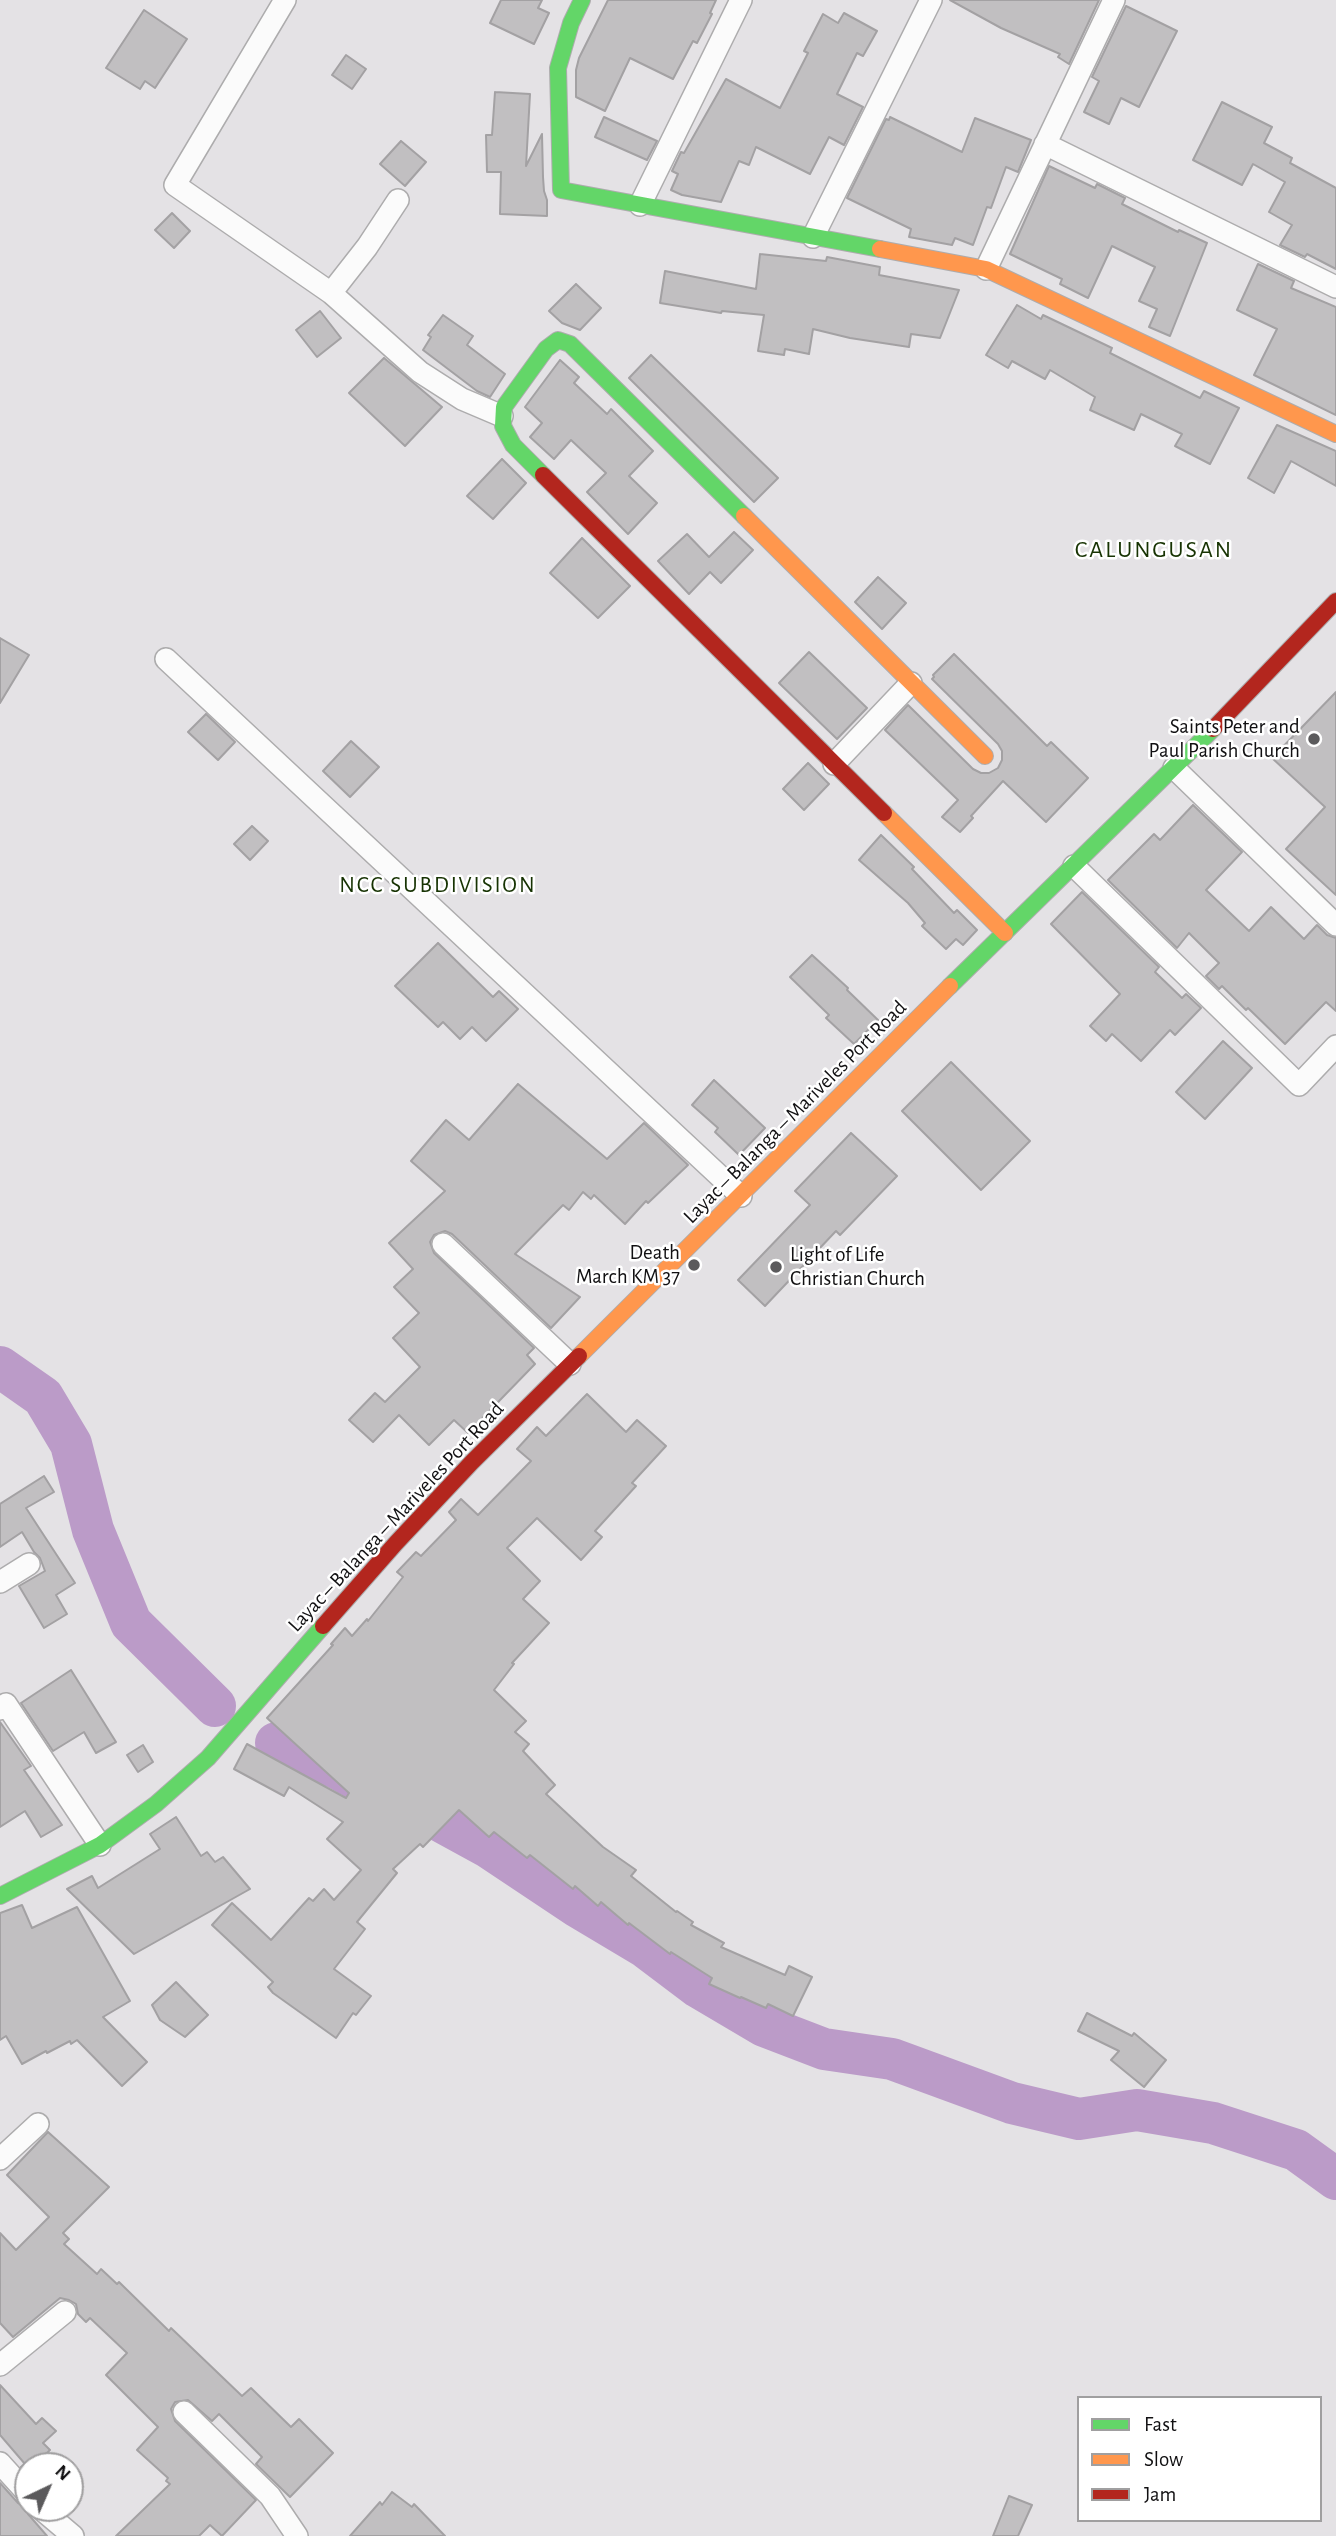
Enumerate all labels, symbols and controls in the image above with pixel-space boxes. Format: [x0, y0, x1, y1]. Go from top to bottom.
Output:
district label: CALUNGUSAN [1076, 536, 1232, 564]
place label: Saints Peter and Paul Parish Church [1149, 714, 1300, 764]
marker: Saints Peter and Paul Parish Church [1306, 731, 1322, 747]
district label: NCC SUBDIVISION [341, 871, 535, 899]
street label: Layac – Balanga – Mariveles Port Road [678, 995, 912, 1229]
place label: Death March KM 37 [576, 1240, 680, 1290]
place label: Light of Life Christian Church [790, 1242, 925, 1292]
marker: Death March KM 37 [686, 1257, 702, 1273]
marker: Light of Life Christian Church [768, 1259, 784, 1275]
street label: Layac – Balanga – Mariveles Port Road [283, 1397, 509, 1637]
legend [1077, 2396, 1322, 2522]
text: Fast [1144, 2414, 1177, 2435]
text: Slow [1144, 2449, 1183, 2470]
north arrow [14, 2452, 84, 2522]
text: N [51, 2462, 74, 2484]
text: Jam [1144, 2484, 1176, 2505]

